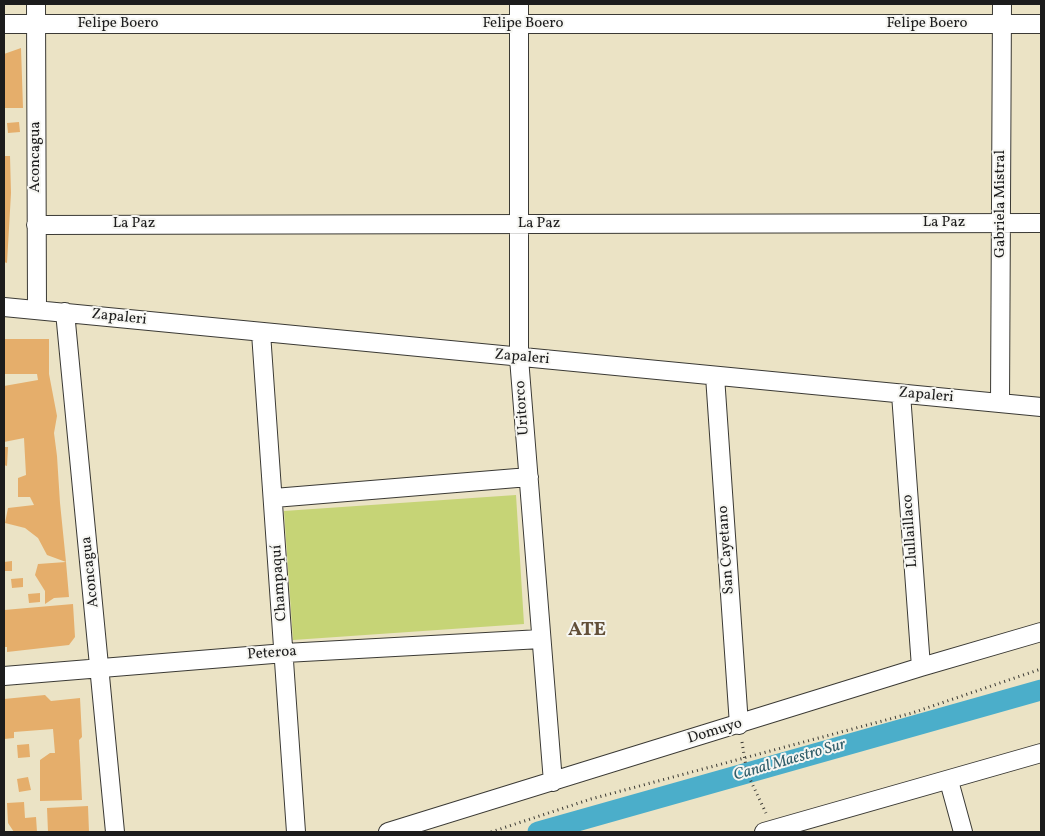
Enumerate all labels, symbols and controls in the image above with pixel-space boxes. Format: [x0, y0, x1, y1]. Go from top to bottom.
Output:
street label: Felipe Boero [77, 15, 159, 33]
street label: Felipe Boero [482, 15, 564, 33]
street label: Felipe Boero [886, 15, 968, 33]
street label: Aconcagua [27, 121, 45, 193]
street label: Gabriela Mistral [992, 150, 1010, 258]
street label: La Paz [923, 214, 965, 232]
street label: La Paz [113, 215, 155, 233]
street label: La Paz [518, 215, 560, 233]
street label: Zapaleri [91, 306, 147, 330]
street label: Zapaleri [494, 347, 550, 369]
street label: Uritorco [512, 380, 534, 436]
street label: Zapaleri [898, 385, 954, 407]
street label: Llullaillaco [899, 494, 923, 568]
street label: San Cayetano [715, 505, 739, 595]
street label: Aconcagua [78, 535, 104, 609]
street label: Champaquí [268, 544, 292, 622]
district label: ATE [568, 619, 606, 643]
street label: Peteroa [247, 643, 297, 665]
street label: Domuyo [686, 715, 744, 749]
water label: Canal Maestro Sur [732, 736, 848, 786]

